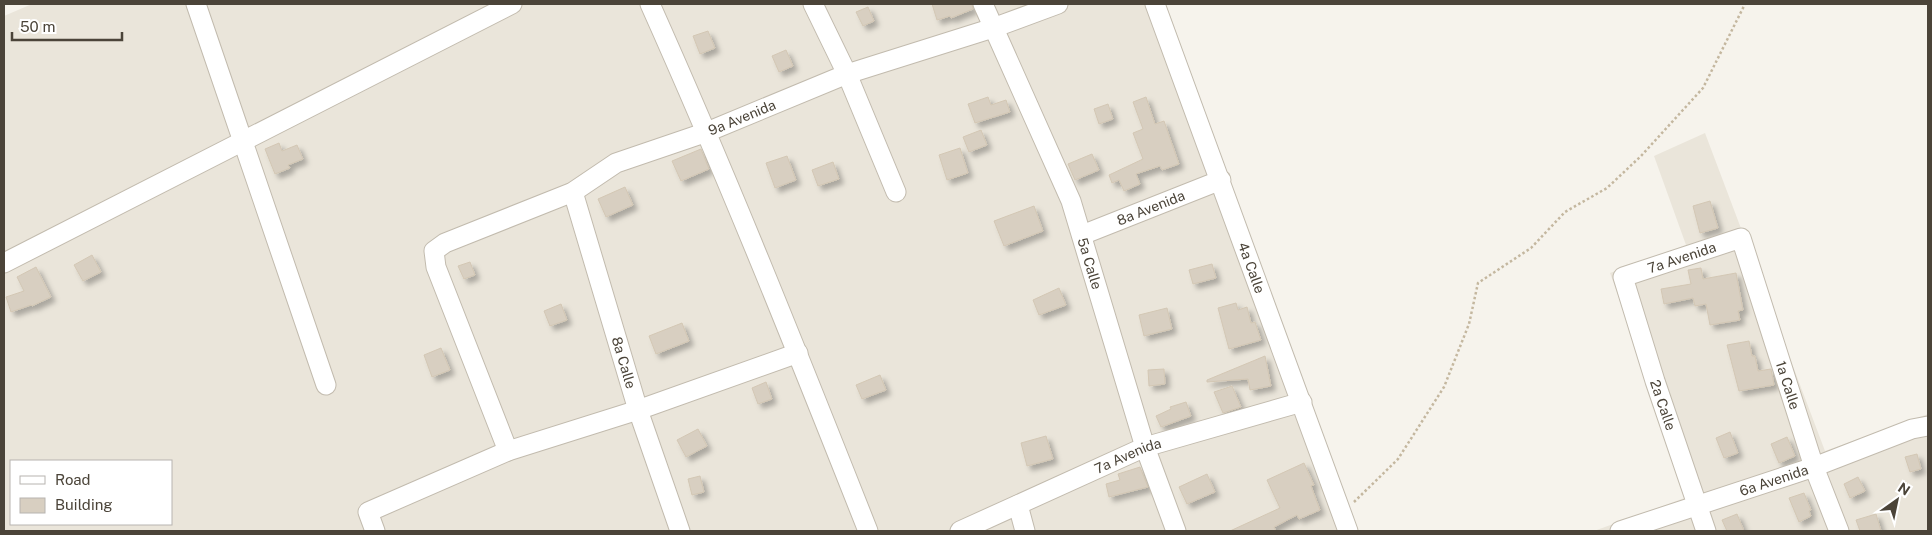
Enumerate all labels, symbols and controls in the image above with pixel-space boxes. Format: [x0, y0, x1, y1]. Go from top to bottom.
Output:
scale bar [12, 10, 122, 42]
text: 50 m [20, 18, 55, 35]
street label: 9a Avenida [706, 96, 778, 139]
street label: 8a Avenida [1114, 187, 1187, 228]
street label: 5a Calle [1074, 236, 1105, 291]
street label: 7a Avenida [1645, 239, 1718, 276]
street label: 4a Calle [1235, 240, 1268, 296]
street label: 8a Calle [609, 335, 639, 391]
street label: 1a Calle [1773, 359, 1803, 412]
street label: 2a Calle [1647, 378, 1679, 433]
street label: 7a Avenida [1092, 435, 1163, 477]
legend [10, 460, 172, 525]
street label: 6a Avenida [1737, 461, 1810, 499]
text: Road [55, 471, 91, 488]
north arrow [1872, 475, 1922, 525]
text: N [1895, 479, 1913, 499]
text: Building [55, 496, 113, 513]

